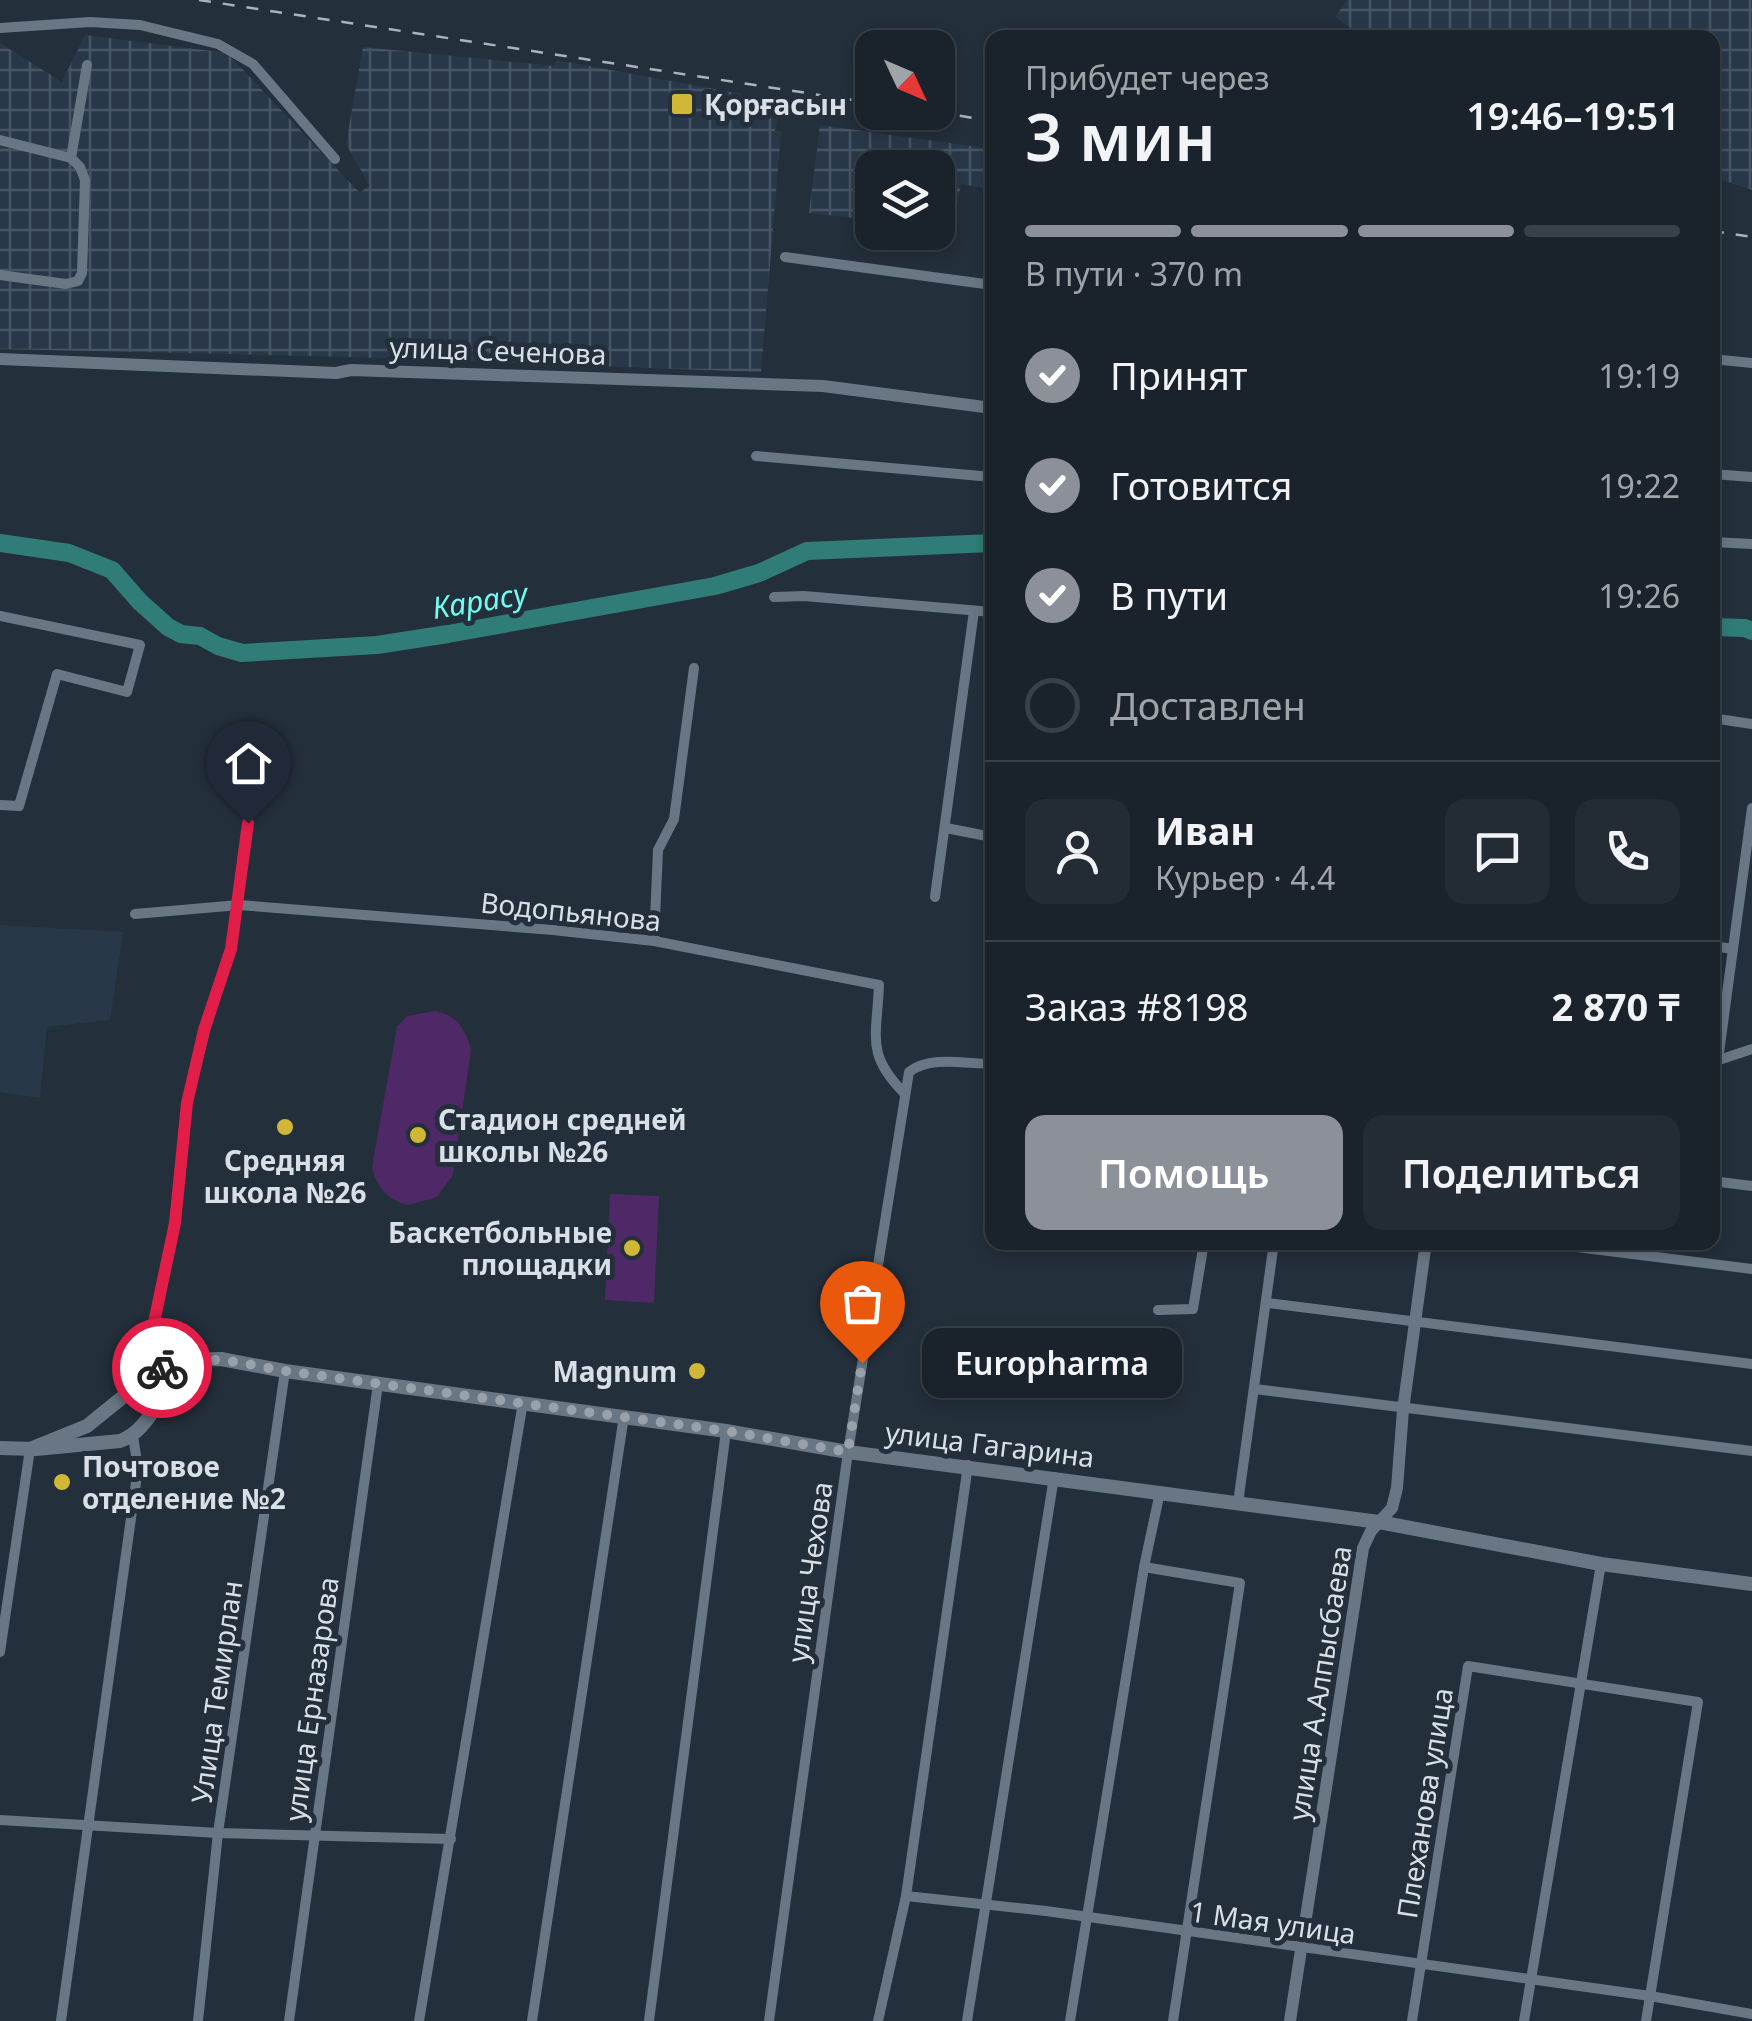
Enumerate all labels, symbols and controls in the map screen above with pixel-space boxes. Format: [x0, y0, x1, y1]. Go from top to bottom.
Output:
north arrow [855, 30, 955, 130]
map controls [855, 30, 955, 250]
text: Прибудет через [1025, 56, 1270, 99]
place label: Қорғасын [704, 85, 847, 123]
text: 19:46–19:51 [1466, 89, 1680, 141]
marker: Қорғасын [669, 91, 695, 117]
text: 3 мин [1025, 92, 1216, 180]
button: layers [855, 150, 955, 250]
text: В пути · 370 m [1025, 252, 1243, 295]
street label: улица Сеченова [389, 327, 607, 373]
icon: check [1025, 348, 1080, 403]
text: Принят [1110, 349, 1247, 401]
text: 19:19 [1598, 354, 1680, 397]
icon: check [1025, 458, 1080, 513]
text: Готовится [1110, 459, 1292, 511]
text: 19:22 [1598, 464, 1680, 507]
icon: check [1025, 568, 1080, 623]
text: В пути [1110, 569, 1228, 621]
water label: Карасу [429, 572, 532, 628]
text: 19:26 [1598, 574, 1680, 617]
text: Доставлен [1110, 679, 1306, 731]
pin [206, 721, 291, 824]
icon: home [221, 736, 276, 791]
button: person [1025, 799, 1130, 904]
button: chat [1445, 799, 1550, 904]
button: phone [1575, 799, 1680, 904]
text: Иван [1155, 804, 1255, 856]
text: Курьер · 4.4 [1155, 856, 1335, 899]
street label: Водопьянова [479, 883, 663, 939]
text: Заказ #8198 [1025, 980, 1249, 1032]
text: 2 870 ₸ [1552, 980, 1680, 1032]
place label: Стадион средней школы №26 [438, 1100, 687, 1170]
button: Помощь [1025, 1115, 1343, 1230]
button: Поделиться [1363, 1115, 1680, 1230]
marker: Средняя школа №26 [274, 1116, 296, 1138]
marker: Стадион средней школы №26 [407, 1124, 429, 1146]
place label: Средняя школа №26 [204, 1141, 367, 1211]
place label: Баскетбольные площадки [388, 1213, 612, 1283]
marker: Баскетбольные площадки [621, 1237, 643, 1259]
pin [820, 1261, 905, 1364]
icon: bag [835, 1276, 890, 1331]
courier [112, 1318, 212, 1418]
callout: Europharma [922, 1328, 1182, 1398]
icon: bike [135, 1341, 190, 1396]
text: Europharma [955, 1341, 1149, 1384]
place label: Magnum [552, 1352, 677, 1390]
marker: Magnum [686, 1360, 708, 1382]
street label: улица Гагарина [883, 1412, 1097, 1476]
place label: Почтовое отделение №2 [82, 1447, 286, 1517]
marker: Почтовое отделение №2 [51, 1471, 73, 1493]
street label: улица Чехова [778, 1479, 840, 1665]
street label: улица А.Алпысбаева [1279, 1543, 1359, 1823]
street label: улица Ерназарова [275, 1574, 347, 1824]
street label: Улица Темирлан [182, 1578, 250, 1806]
street label: Плеханова улица [1387, 1685, 1461, 1921]
street label: 1 Мая улица [1188, 1892, 1358, 1952]

